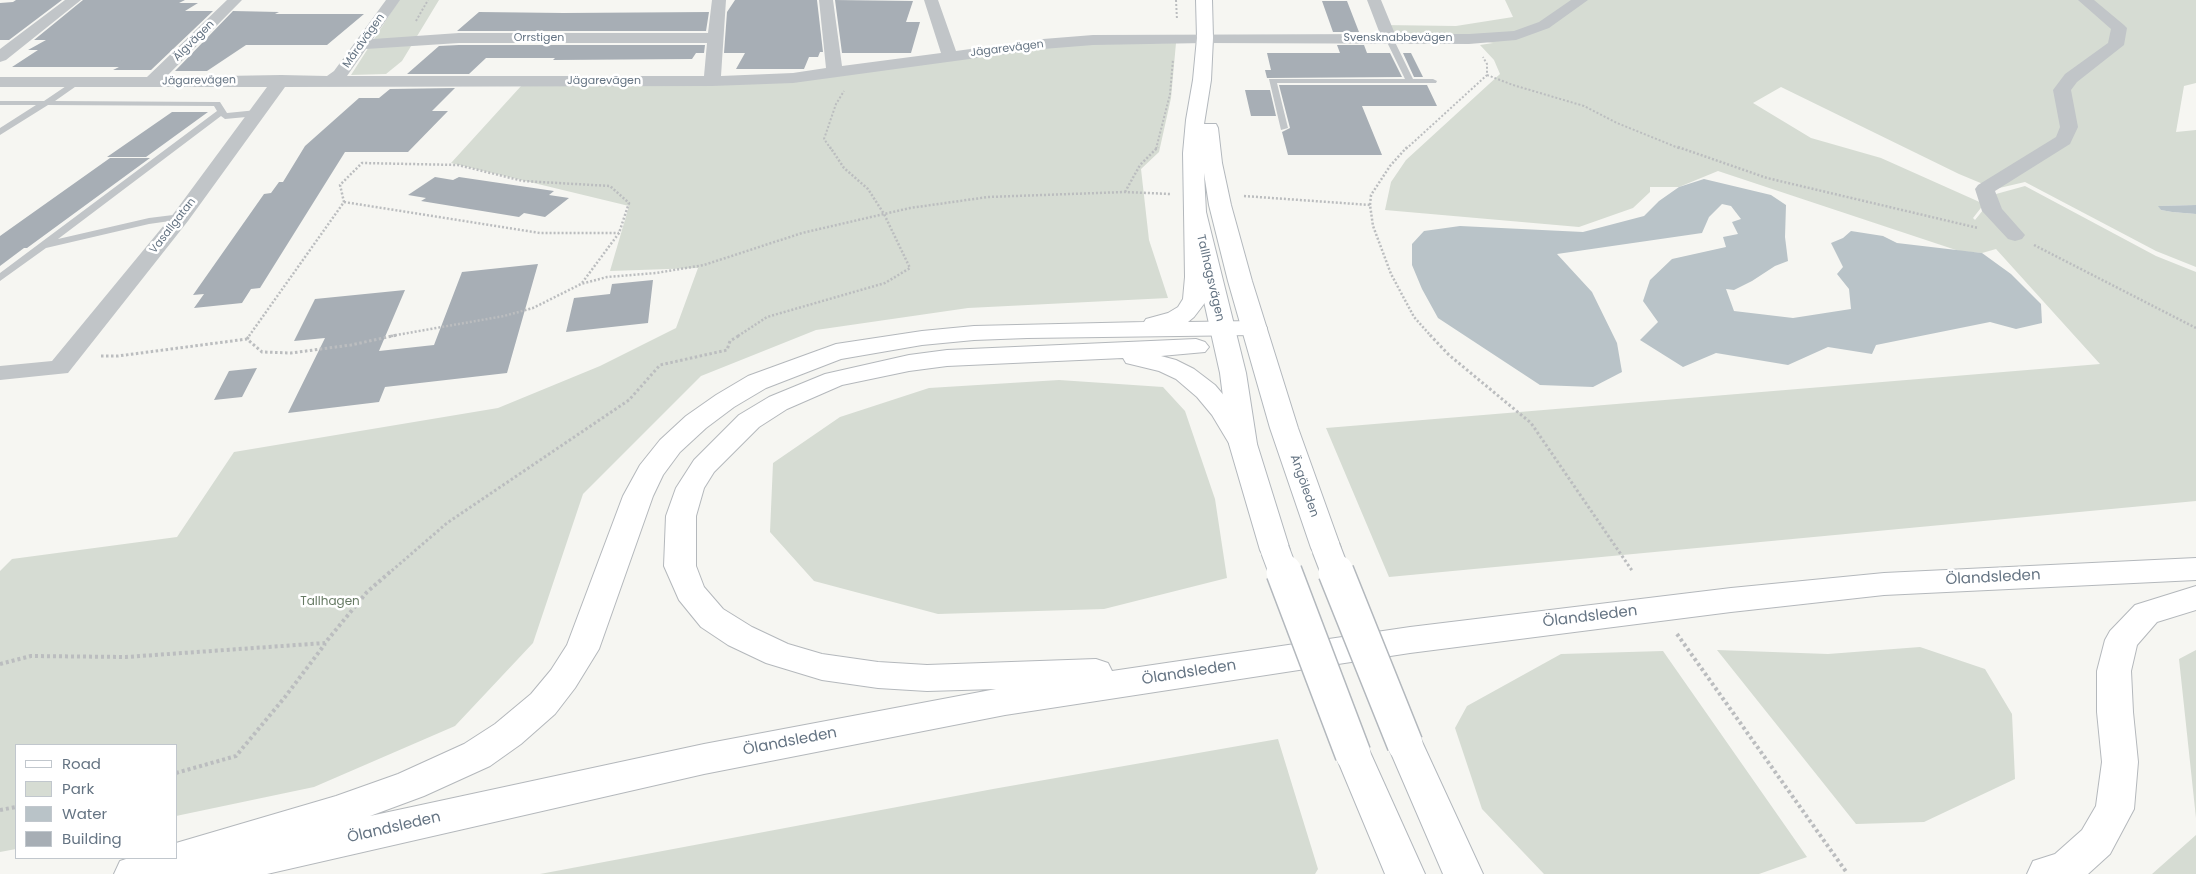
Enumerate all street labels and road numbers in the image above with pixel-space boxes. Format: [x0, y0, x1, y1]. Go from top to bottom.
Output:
street label: Mårdvägen [340, 11, 388, 71]
street label: Älgvägen [171, 18, 217, 64]
street label: Orrstigen [514, 31, 564, 45]
street label: Svensknabbevägen [1344, 31, 1452, 45]
street label: Jägarevägen [969, 38, 1045, 60]
street label: Jägarevägen [162, 74, 236, 88]
street label: Jägarevägen [567, 74, 641, 88]
street label: Vasallgatan [147, 196, 199, 256]
street label: Tallhagsvägen [1193, 233, 1227, 323]
street label: Ängöleden [1287, 453, 1321, 519]
street label: Ölandsleden [1945, 567, 2041, 589]
street label: Ölandsleden [1542, 602, 1638, 632]
street label: Ölandsleden [1141, 657, 1237, 689]
street label: Ölandsleden [742, 724, 838, 760]
street label: Ölandsleden [346, 809, 442, 847]

